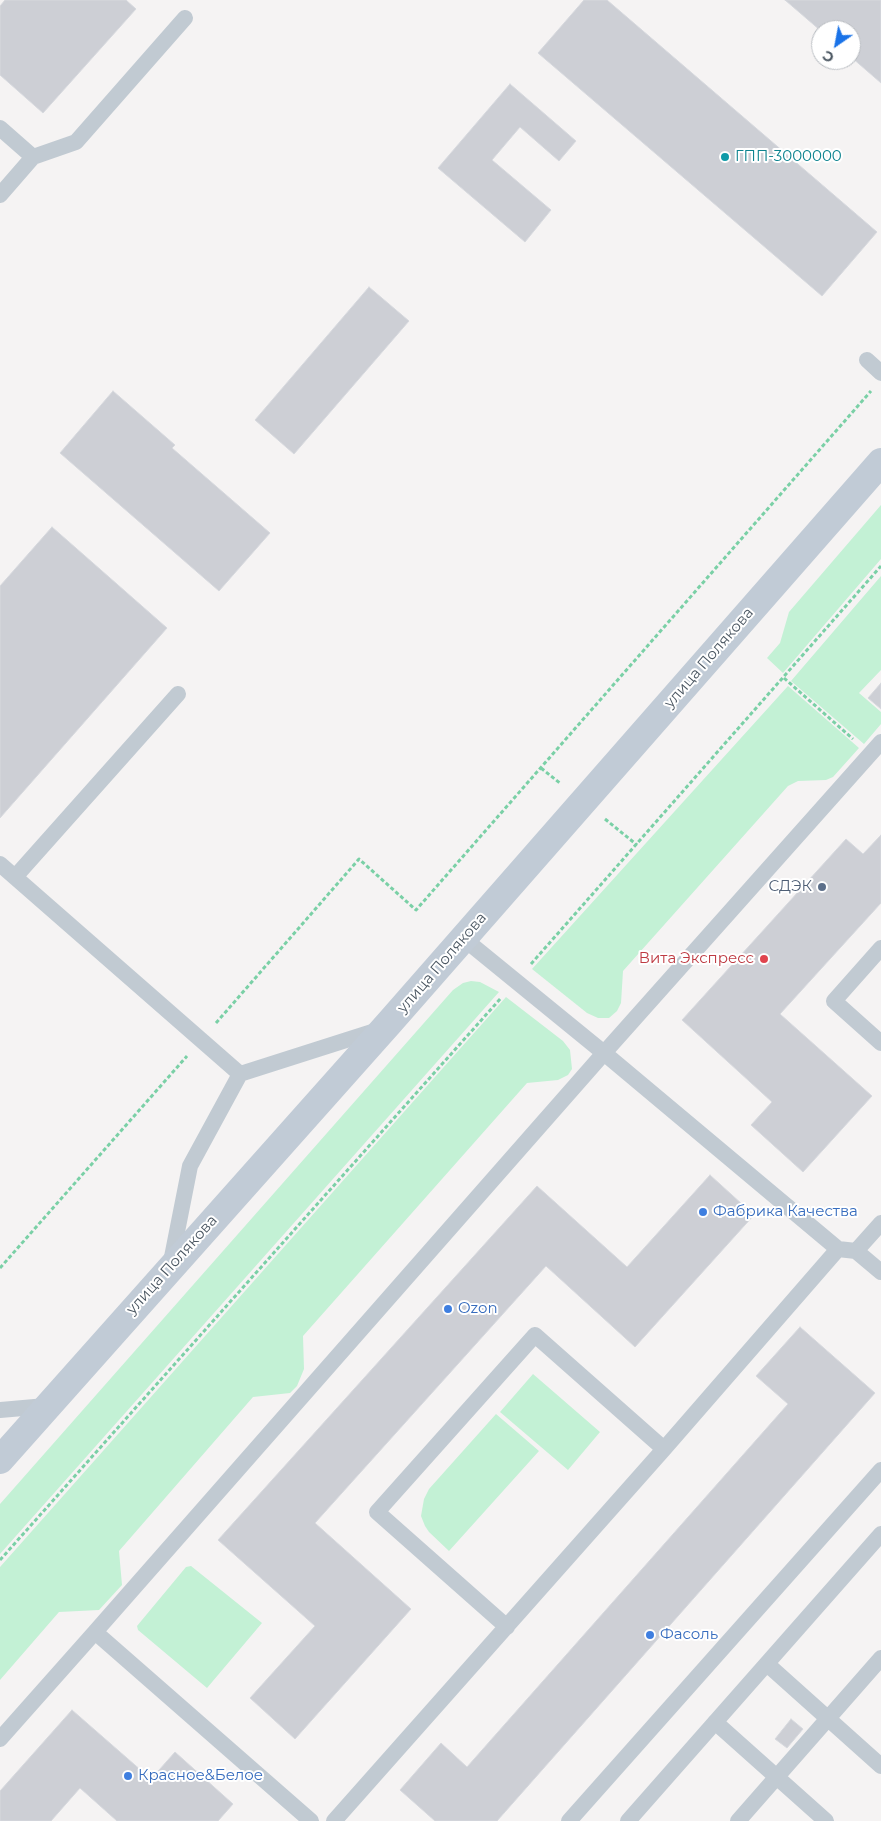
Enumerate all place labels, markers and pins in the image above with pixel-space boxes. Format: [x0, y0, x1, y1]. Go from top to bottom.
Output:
place label: ГПП-3000000 [735, 148, 842, 166]
marker: ГПП-3000000 [719, 151, 731, 163]
place label: СДЭК [769, 878, 812, 896]
marker: СДЭК [816, 881, 828, 893]
place label: Вита Экспресс [639, 950, 754, 968]
marker: Вита Экспресс [758, 953, 770, 965]
place label: Фабрика Качества [713, 1203, 858, 1221]
marker: Фабрика Качества [697, 1206, 709, 1218]
place label: Ozon [458, 1300, 498, 1318]
marker: Ozon [442, 1303, 454, 1315]
place label: Фасоль [660, 1626, 718, 1644]
marker: Фасоль [644, 1629, 656, 1641]
place label: Красное&Белое [138, 1767, 263, 1785]
marker: Красное&Белое [122, 1770, 134, 1782]

